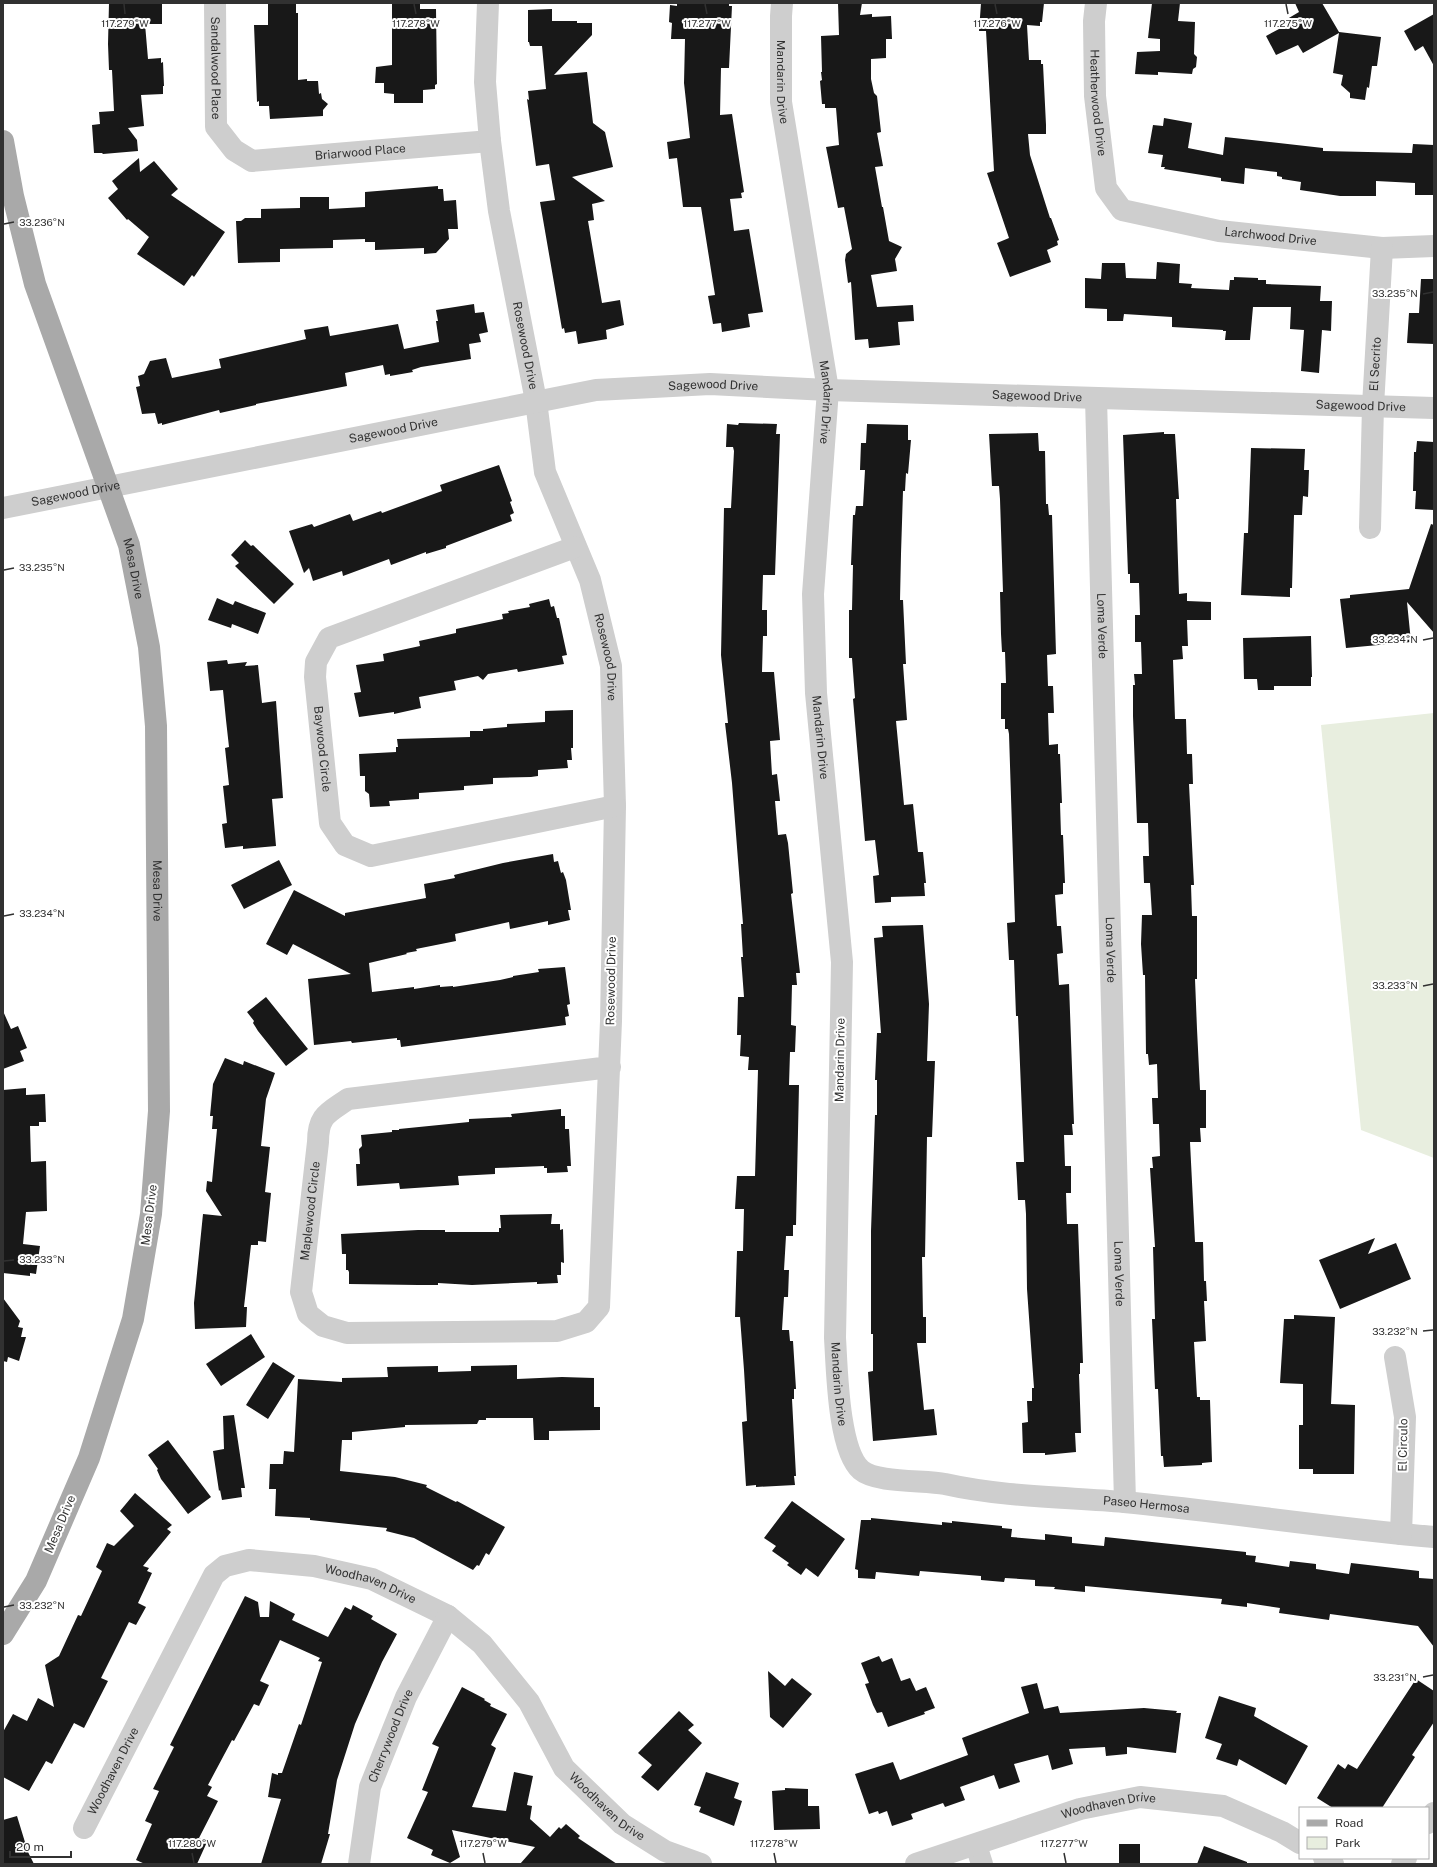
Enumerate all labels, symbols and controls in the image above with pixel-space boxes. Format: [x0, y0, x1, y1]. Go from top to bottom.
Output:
street label: Sandalwood Place [208, 16, 223, 120]
text: 117.279°W [101, 17, 149, 29]
text: 117.278°W [392, 17, 440, 29]
text: 117.277°W [683, 17, 731, 29]
text: 117.276°W [973, 17, 1021, 29]
text: 117.275°W [1264, 17, 1312, 29]
street label: Mandarin Drive [774, 40, 792, 125]
street label: Heatherwood Drive [1087, 49, 1109, 157]
street label: Briarwood Place [314, 141, 407, 163]
text: 33.236°N [19, 216, 65, 228]
street label: Larchwood Drive [1224, 225, 1318, 248]
text: 33.235°N [1372, 287, 1418, 299]
street label: Rosewood Drive [510, 301, 541, 391]
street label: El Secrito [1367, 336, 1384, 392]
street label: Mandarin Drive [816, 359, 835, 445]
street label: Sagewood Drive [668, 377, 759, 393]
street label: Sagewood Drive [992, 388, 1083, 405]
street label: Sagewood Drive [1315, 397, 1406, 414]
street label: Sagewood Drive [348, 415, 439, 446]
street label: Sagewood Drive [30, 478, 121, 509]
street label: Mesa Drive [120, 536, 146, 600]
text: 33.235°N [19, 561, 65, 573]
street label: Loma Verde [1094, 593, 1110, 659]
street label: Rosewood Drive [591, 612, 619, 701]
text: 33.234°N [1372, 633, 1418, 645]
street label: Mandarin Drive [809, 695, 831, 780]
street label: Baywood Circle [311, 705, 334, 793]
street label: Mesa Drive [150, 860, 165, 922]
text: 33.234°N [19, 907, 65, 919]
street label: Loma Verde [1103, 917, 1118, 983]
street label: Rosewood Drive [603, 936, 619, 1026]
text: 33.233°N [1372, 979, 1418, 991]
street label: Mandarin Drive [832, 1018, 848, 1102]
street label: Maplewood Circle [298, 1160, 323, 1261]
street label: Mesa Drive [138, 1183, 160, 1246]
street label: Loma Verde [1111, 1240, 1127, 1307]
text: 33.233°N [19, 1253, 65, 1265]
text: 33.232°N [1372, 1325, 1418, 1337]
street label: Mandarin Drive [828, 1342, 850, 1427]
street label: El Circulo [1396, 1418, 1410, 1472]
street label: Mesa Drive [42, 1493, 79, 1555]
street label: Paseo Hermosa [1102, 1493, 1190, 1516]
street label: Woodhaven Drive [323, 1562, 419, 1606]
text: 33.232°N [19, 1599, 65, 1611]
text: 33.231°N [1373, 1671, 1417, 1683]
street label: Cherrywood Drive [365, 1686, 416, 1785]
street label: Woodhaven Drive [85, 1725, 142, 1817]
street label: Woodhaven Drive [566, 1770, 648, 1844]
street label: Woodhaven Drive [1060, 1790, 1157, 1822]
legend [1299, 1807, 1429, 1859]
text: Road [1335, 1816, 1363, 1830]
scale bar [10, 1833, 71, 1859]
text: Park [1335, 1836, 1361, 1850]
text: 117.280°W [168, 1837, 216, 1849]
text: 117.279°W [459, 1837, 507, 1849]
text: 117.278°W [750, 1837, 798, 1849]
text: 117.277°W [1040, 1837, 1088, 1849]
text: 20 m [16, 1840, 44, 1854]

